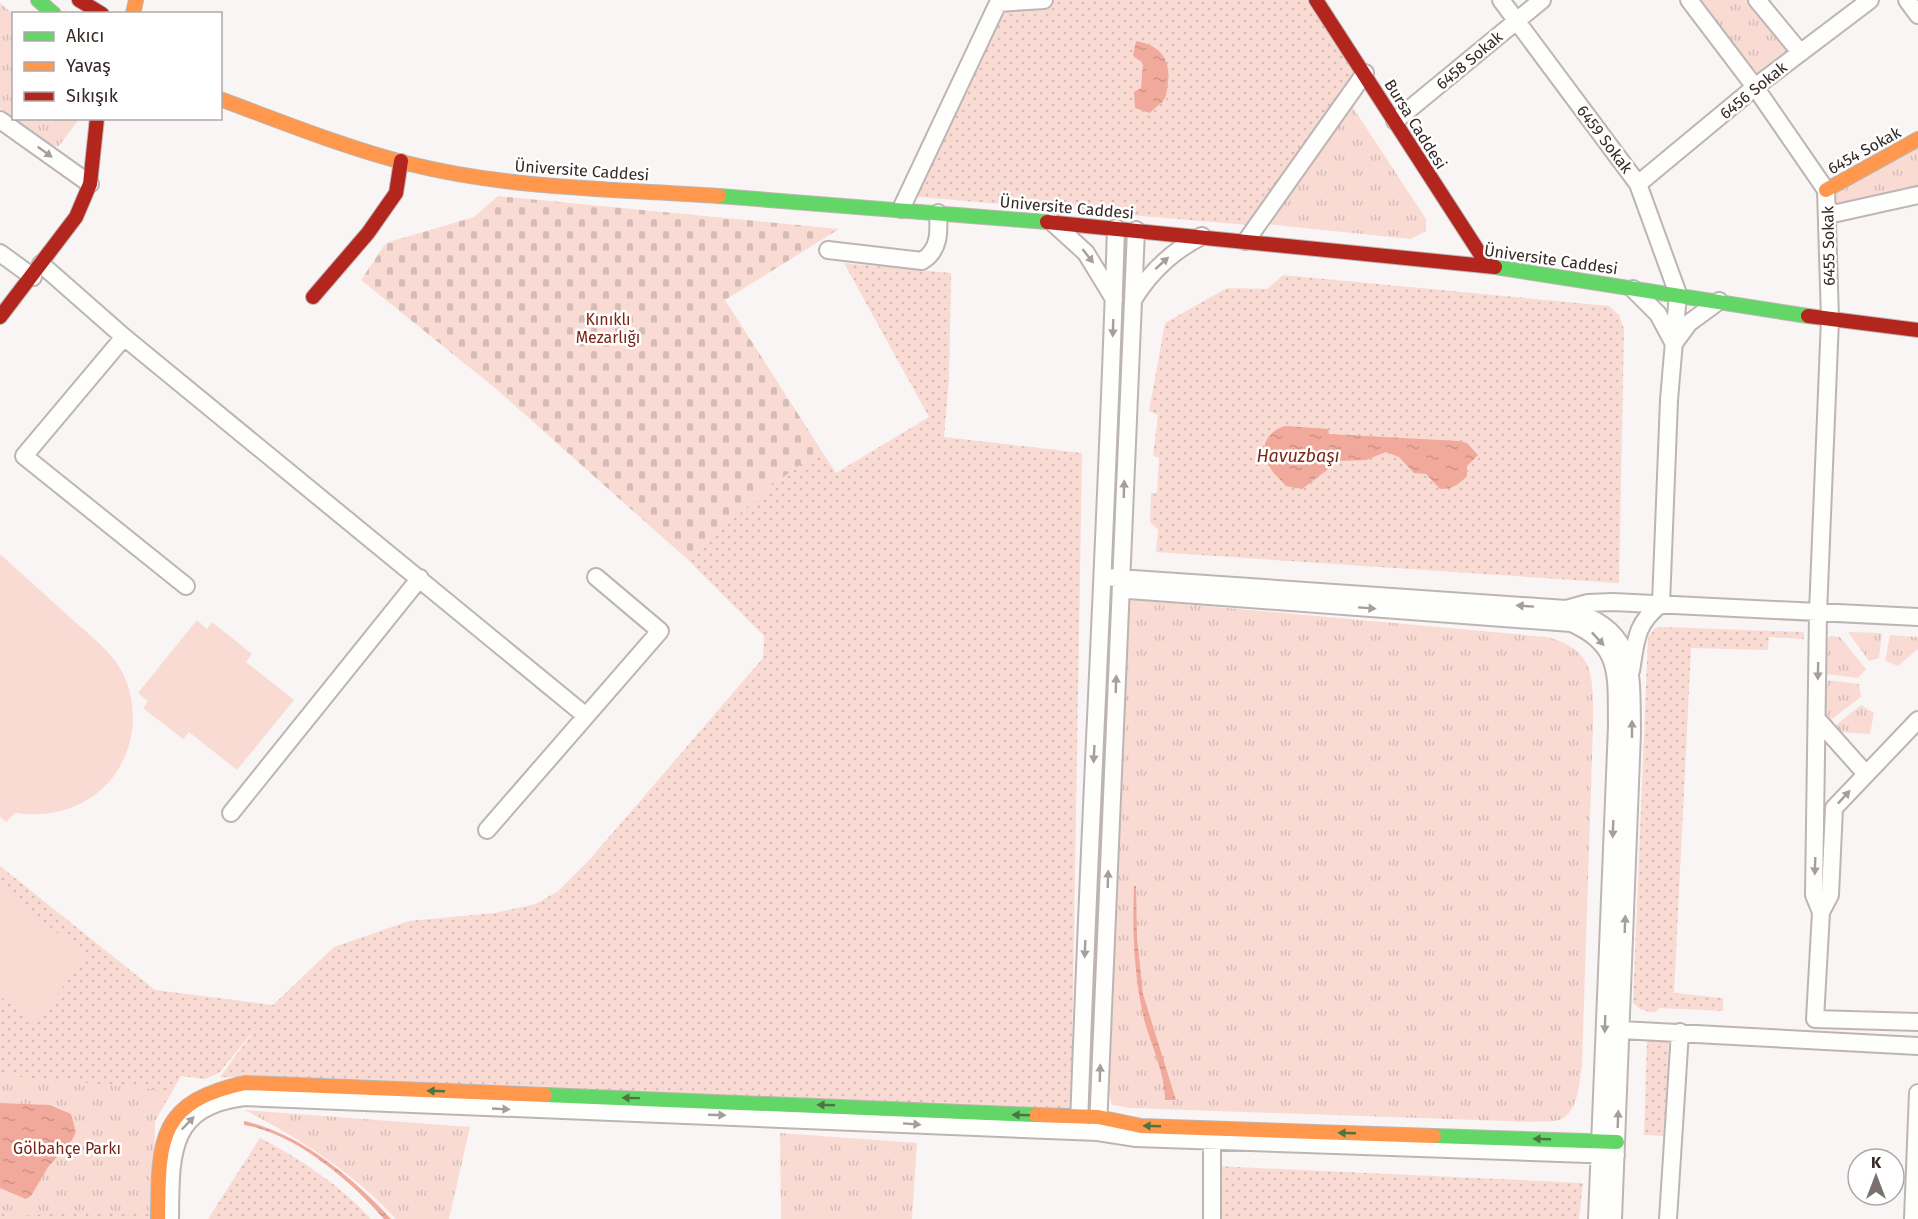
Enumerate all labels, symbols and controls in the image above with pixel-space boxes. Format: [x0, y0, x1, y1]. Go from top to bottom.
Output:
legend [12, 12, 222, 120]
text: Akıcı [66, 25, 104, 47]
street label: 6458 Sokak [1432, 27, 1507, 94]
text: Yavaş [66, 55, 111, 77]
street label: 6456 Sokak [1716, 57, 1791, 123]
street label: Bursa Caddesi [1380, 76, 1451, 173]
text: Sıkışık [66, 85, 119, 107]
street label: 6459 Sokak [1573, 102, 1637, 178]
street label: 6454 Sokak [1824, 122, 1905, 178]
one-way arrow [36, 146, 52, 158]
street label: Üniversite Caddesi [514, 156, 650, 185]
street label: Üniversite Caddesi [999, 192, 1135, 223]
street label: 6455 Sokak [1818, 205, 1839, 286]
street label: Üniversite Caddesi [1483, 241, 1619, 278]
one-way arrow [1081, 248, 1094, 264]
one-way arrow [1154, 257, 1169, 270]
park label: Kınıklı Mezarlığı [576, 310, 640, 347]
one-way arrow [1108, 319, 1118, 338]
water label: Havuzbaşı [1256, 445, 1340, 467]
one-way arrow [1120, 479, 1129, 498]
one-way arrow [1516, 601, 1535, 611]
one-way arrow [1358, 603, 1377, 612]
one-way arrow [1591, 631, 1605, 645]
one-way arrow [1813, 662, 1823, 681]
one-way arrow [1112, 674, 1121, 693]
one-way arrow [1627, 719, 1637, 738]
one-way arrow [1090, 745, 1099, 764]
one-way arrow [1837, 790, 1850, 805]
one-way arrow [1608, 819, 1618, 838]
one-way arrow [1810, 857, 1819, 876]
one-way arrow [1103, 869, 1112, 888]
one-way arrow [1620, 914, 1630, 933]
one-way arrow [1081, 939, 1090, 958]
one-way arrow [1601, 1014, 1610, 1033]
one-way arrow [1095, 1064, 1104, 1083]
one-way arrow [427, 1087, 446, 1096]
one-way arrow [622, 1093, 641, 1102]
one-way arrow [816, 1100, 835, 1109]
one-way arrow [492, 1104, 511, 1113]
one-way arrow [1613, 1109, 1623, 1128]
one-way arrow [1011, 1110, 1030, 1119]
one-way arrow [708, 1111, 727, 1120]
one-way arrow [181, 1117, 195, 1131]
one-way arrow [903, 1119, 922, 1128]
one-way arrow [1143, 1122, 1162, 1131]
one-way arrow [1338, 1128, 1357, 1137]
one-way arrow [1533, 1135, 1552, 1144]
park label: Gölbahçe Parkı [13, 1139, 121, 1159]
north arrow [1846, 1147, 1906, 1207]
text: K [1871, 1153, 1882, 1172]

